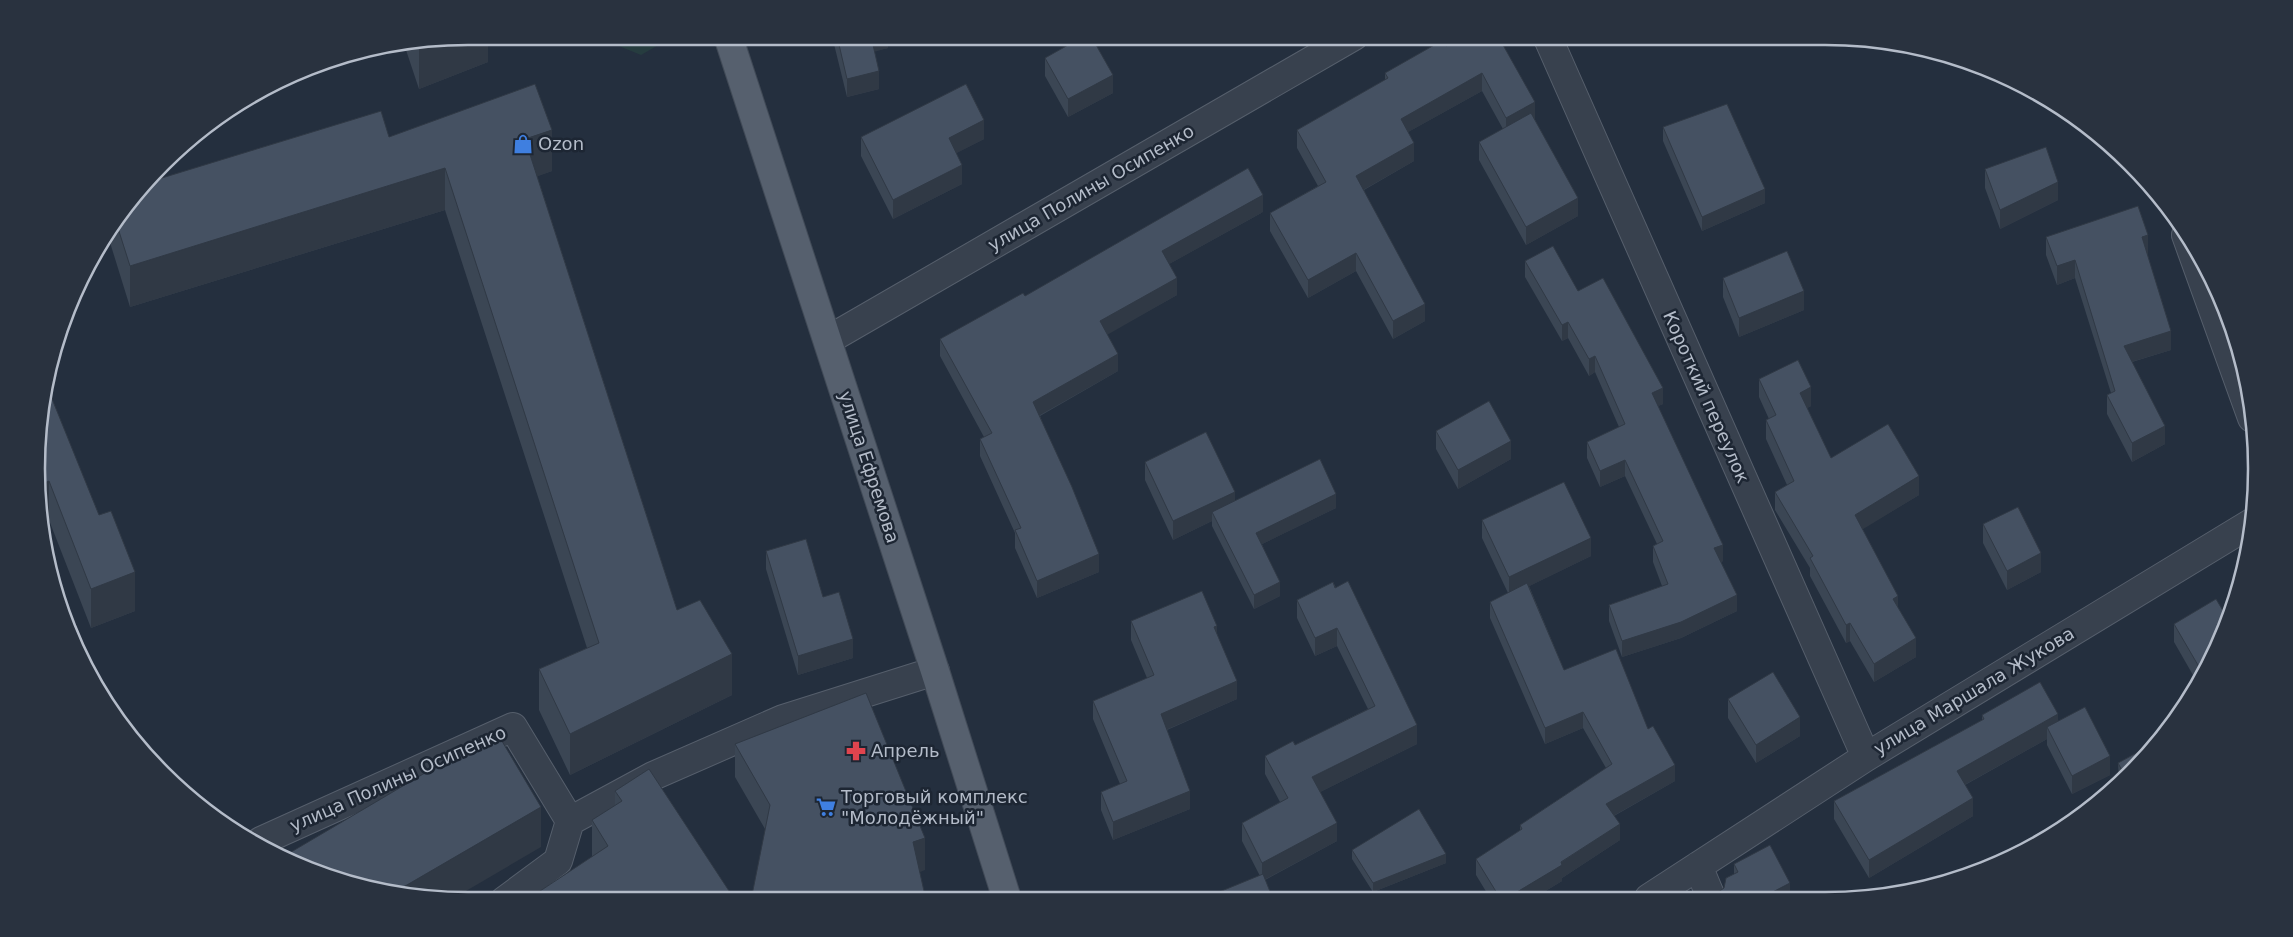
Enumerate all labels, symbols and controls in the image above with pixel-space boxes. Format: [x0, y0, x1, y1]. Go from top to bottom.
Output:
street label: улица Полины Осипенко [984, 120, 1198, 255]
shop icon: Ozon [512, 133, 534, 155]
place label: Ozon [538, 133, 584, 154]
street label: Короткий переулок [1659, 308, 1754, 486]
street label: улица Ефремова [835, 388, 904, 545]
street label: улица Маршала Жукова [1870, 622, 2078, 759]
street label: улица Полины Осипенко [286, 721, 509, 836]
pharmacy icon: Апрель [845, 740, 867, 762]
place label: Апрель [871, 740, 940, 761]
place label: Торговый комплекс "Молодёжный" [840, 786, 1028, 828]
supermarket icon: Торговый комплекс "Молодёжный" [815, 796, 837, 818]

